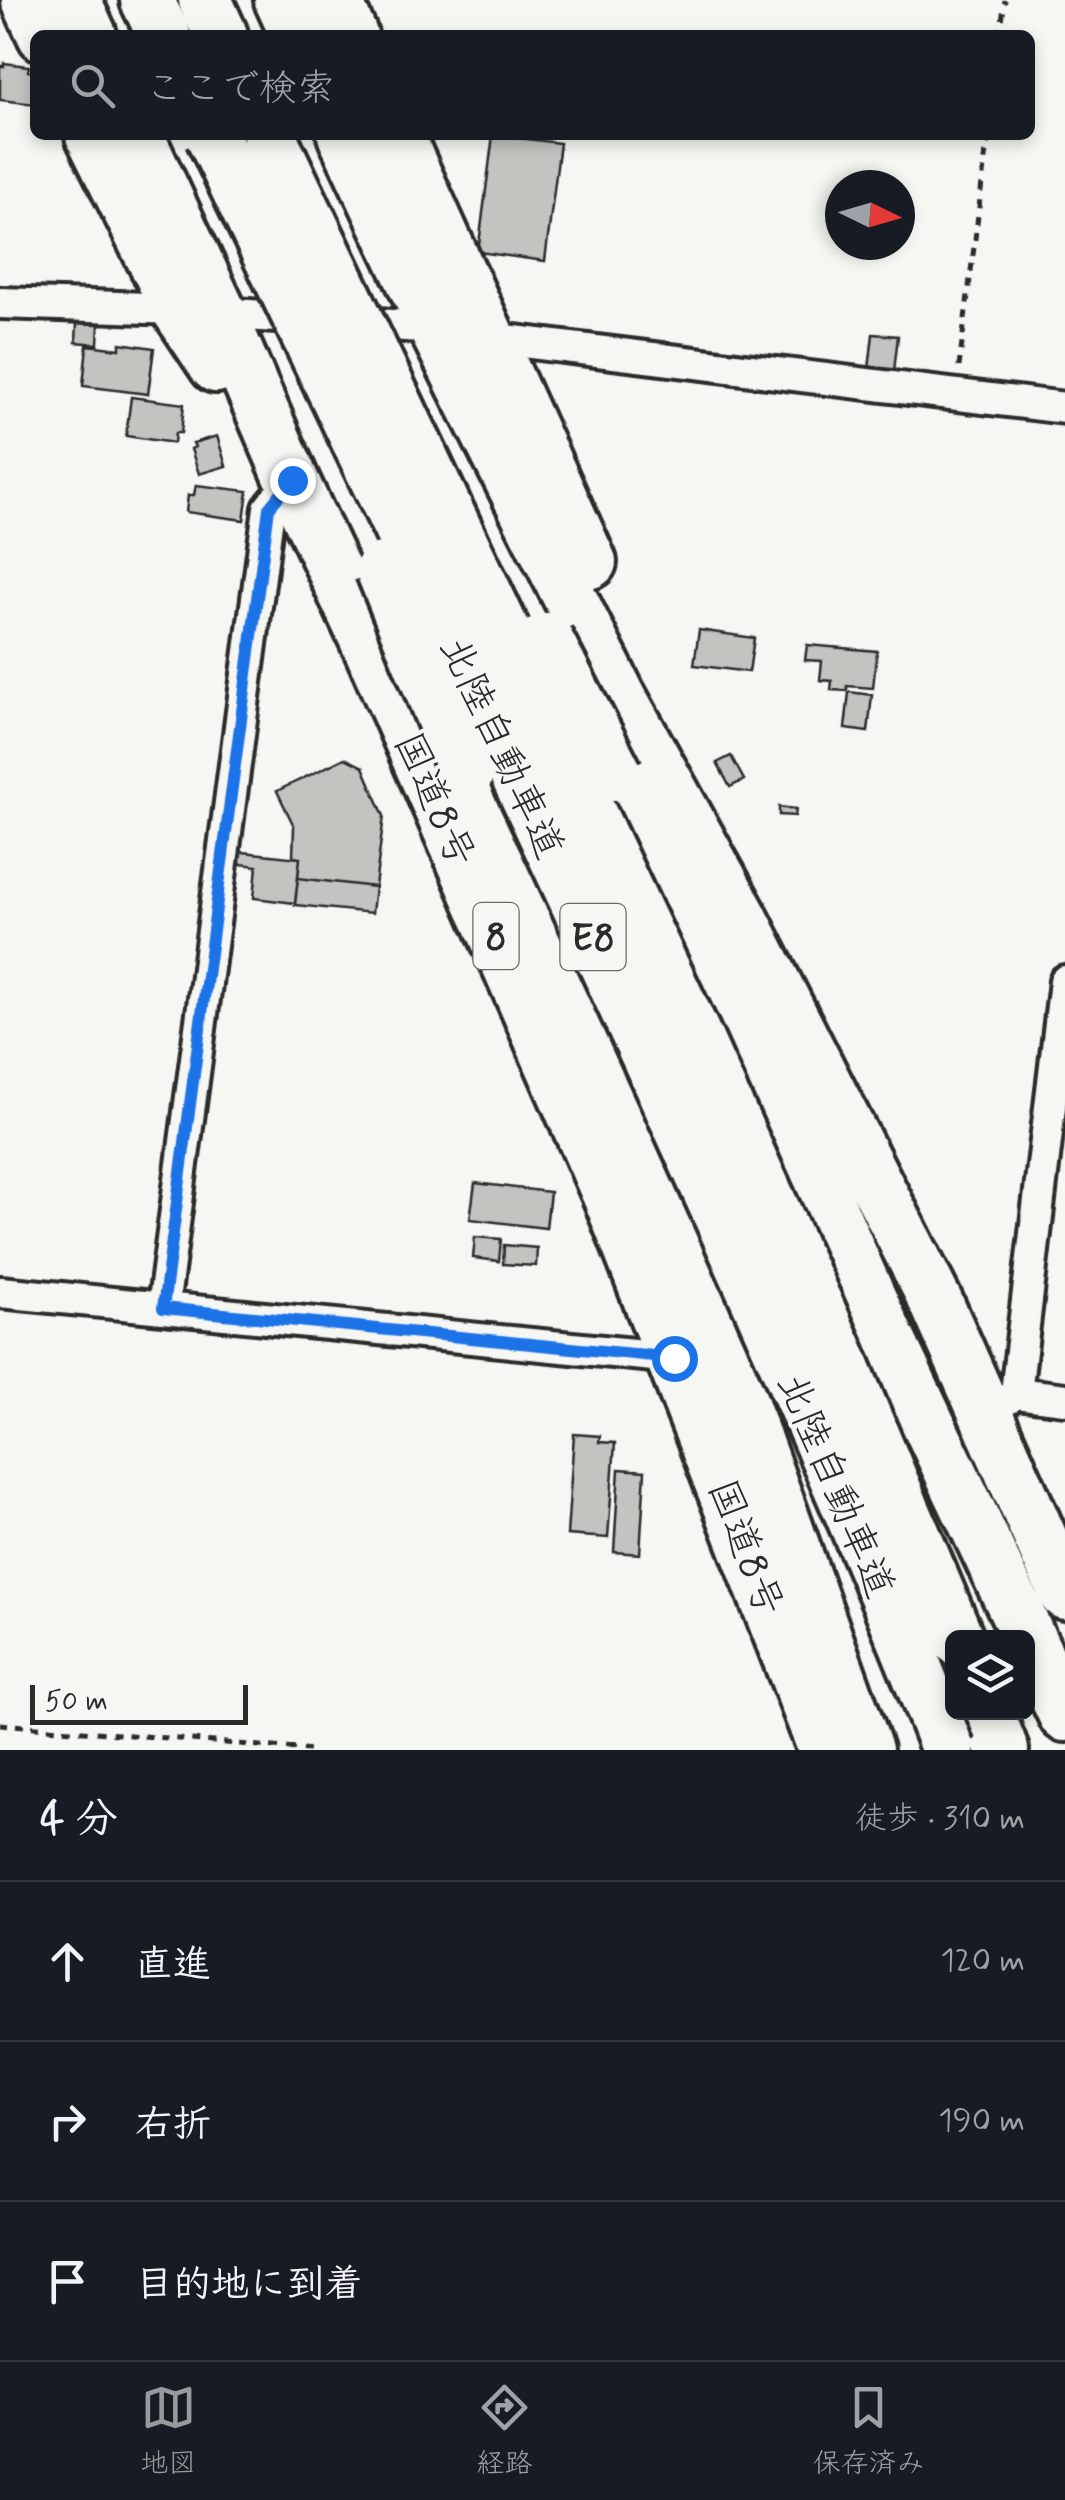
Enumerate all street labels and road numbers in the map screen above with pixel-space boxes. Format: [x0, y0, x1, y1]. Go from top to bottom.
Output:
street label: 北陸自動車道 [426, 629, 575, 868]
street label: 国道8号 [381, 725, 486, 876]
road number: 8 [474, 903, 518, 969]
road number: E8 [560, 904, 626, 970]
street label: 北陸自動車道 [763, 1366, 905, 1607]
street label: 国道8号 [694, 1472, 794, 1624]

